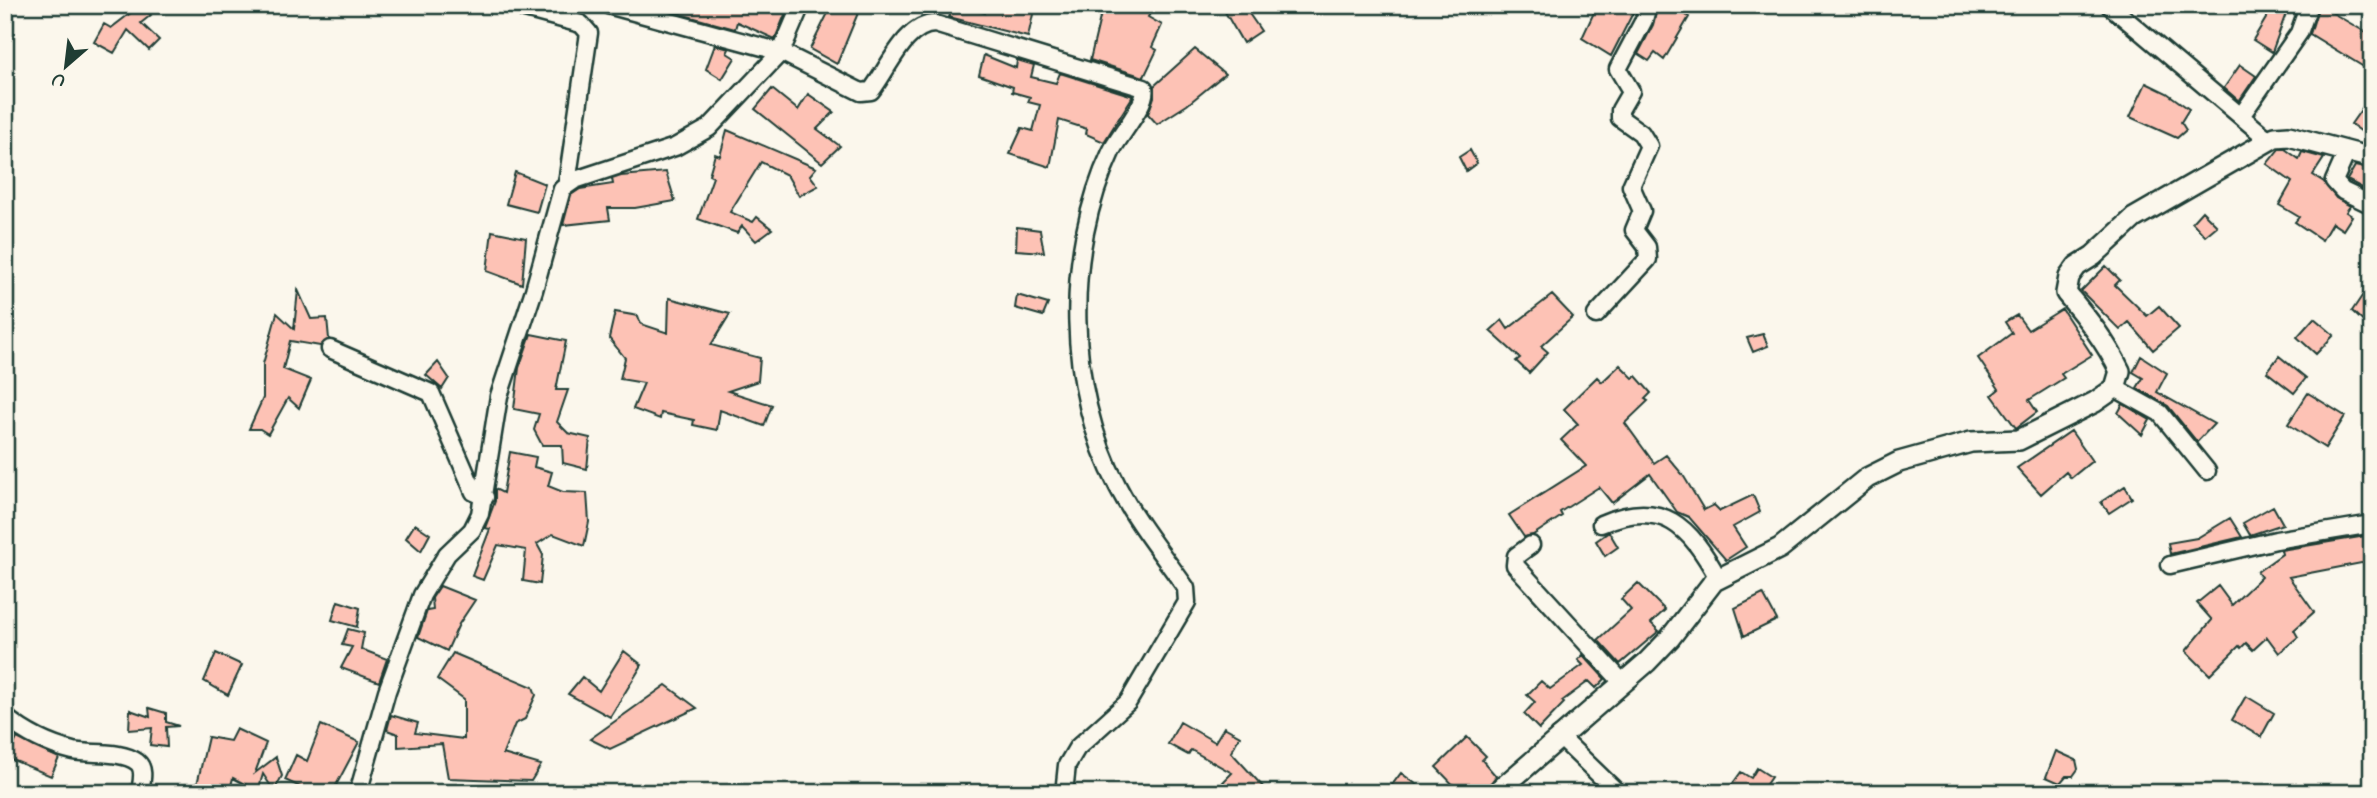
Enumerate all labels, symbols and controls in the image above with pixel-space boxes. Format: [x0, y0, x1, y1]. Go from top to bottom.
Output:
north arrow [32, 32, 102, 102]
text: U [47, 66, 70, 94]

